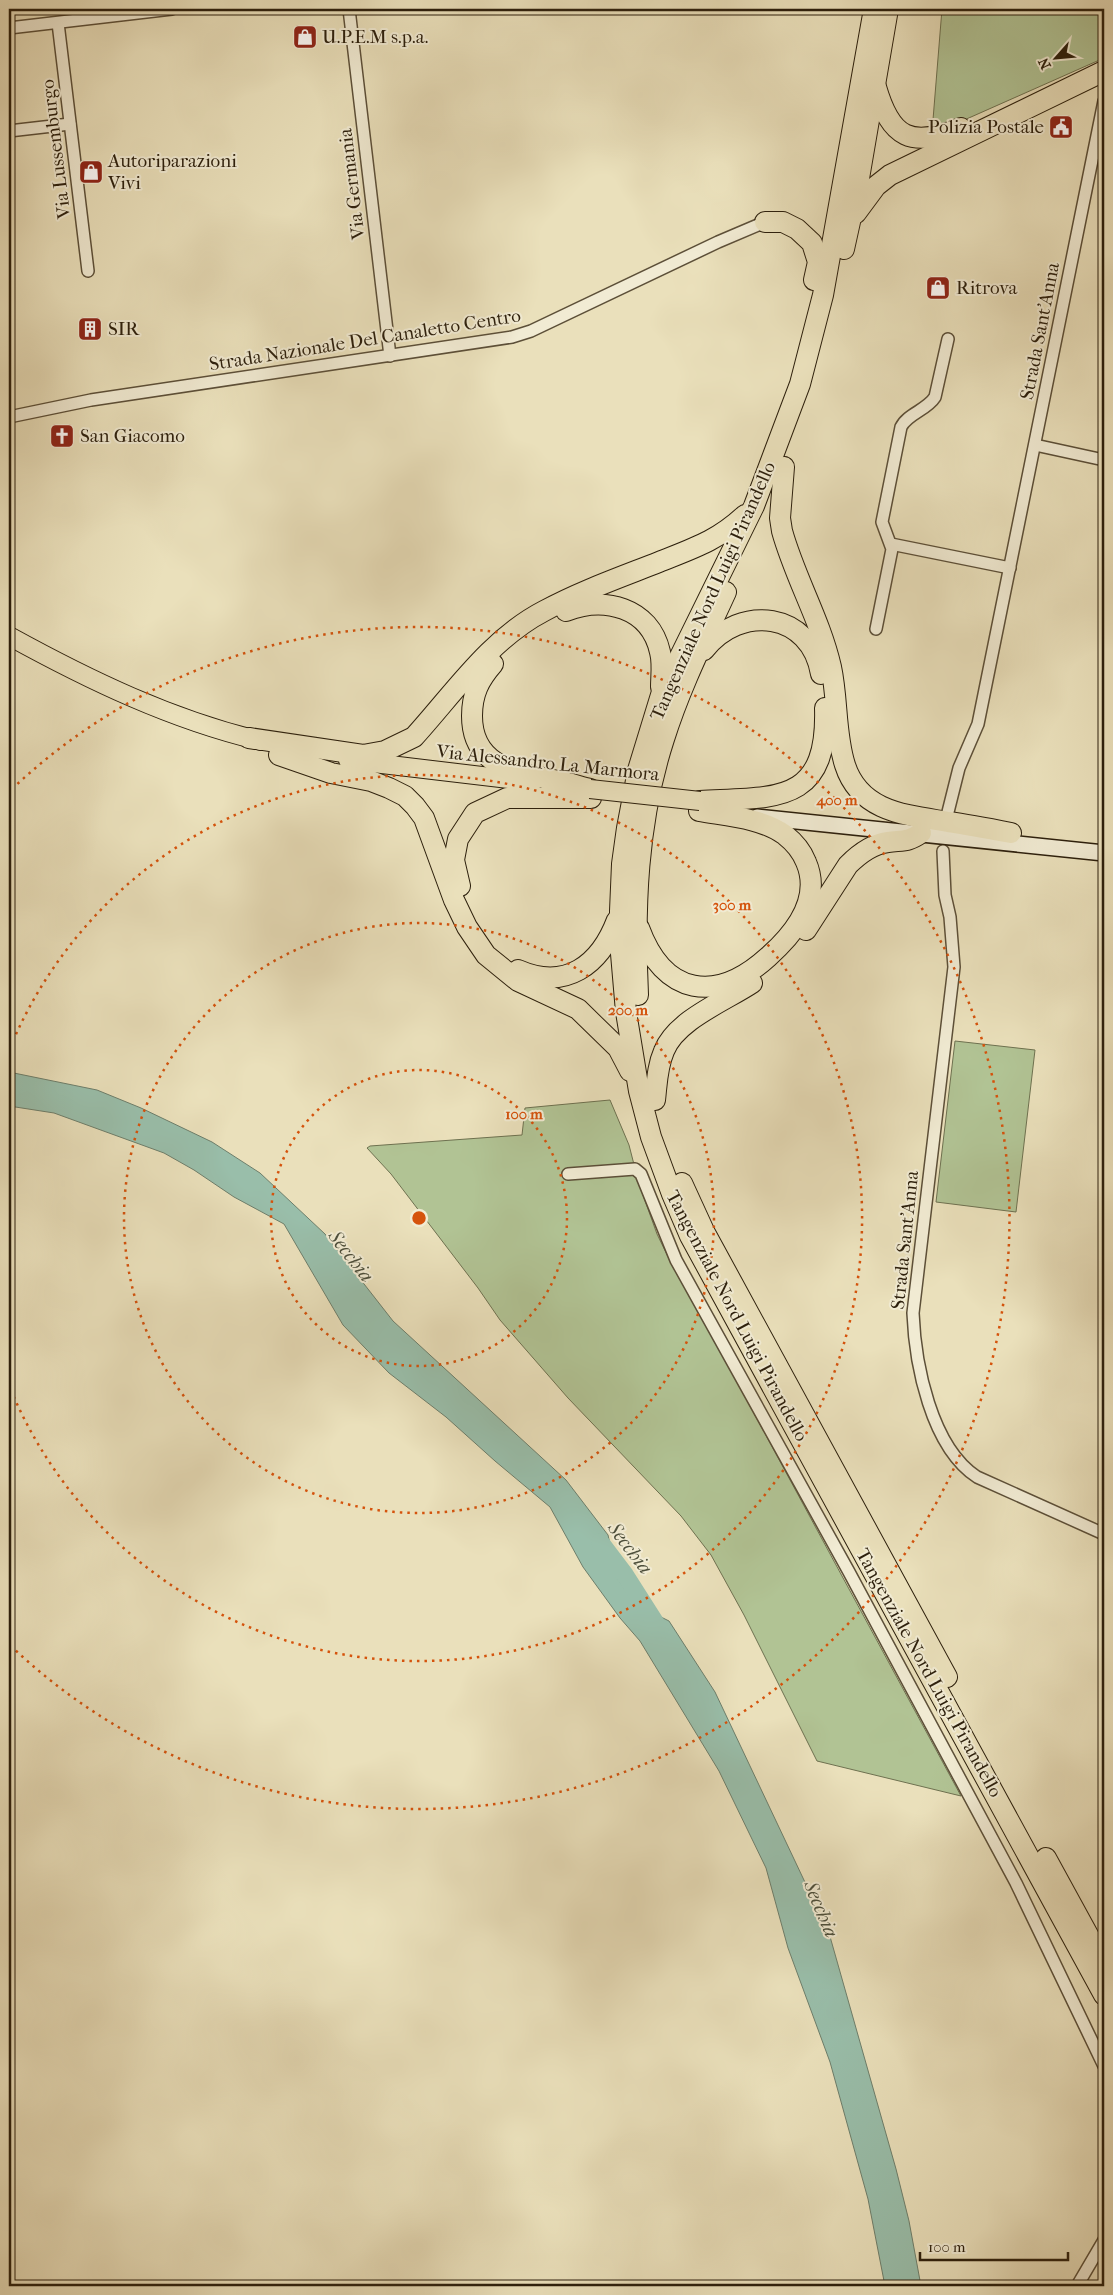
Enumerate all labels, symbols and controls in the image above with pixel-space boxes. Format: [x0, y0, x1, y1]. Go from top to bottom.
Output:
shop icon: U.P.E.M s.p.a. [292, 24, 318, 50]
place label: U.P.E.M s.p.a. [322, 26, 428, 48]
north arrow [1030, 32, 1080, 82]
text: N [1035, 55, 1055, 72]
street label: Via Lussemburgo [36, 78, 76, 221]
public building icon: Polizia Postale [1048, 114, 1074, 140]
place label: Polizia Postale [928, 116, 1044, 138]
street label: Via Germania [334, 127, 370, 242]
place label: Autoriparazioni Vivi [107, 150, 237, 194]
shop icon: Autoriparazioni Vivi [78, 159, 104, 185]
street label: Strada Sant'Anna [1016, 260, 1064, 401]
shop icon: Ritrova [925, 275, 951, 301]
place label: Ritrova [956, 277, 1018, 299]
street label: Strada Nazionale Del Canaletto Centro [208, 304, 523, 376]
building icon: SIR [77, 316, 103, 342]
place label: SIR [108, 318, 140, 340]
church icon: San Giacomo [49, 423, 75, 449]
place label: San Giacomo [80, 425, 185, 447]
street label: Tangenziale Nord Luigi Pirandello [646, 458, 780, 724]
street label: Via Alessandro La Marmora [434, 740, 661, 786]
text: 400 m [815, 791, 858, 809]
text: 300 m [713, 896, 752, 914]
text: 200 m [608, 1001, 648, 1019]
text: 100 m [505, 1105, 543, 1123]
street label: Strada Sant'Anna [887, 1169, 923, 1310]
street label: Tangenziale Nord Luigi Pirandello [661, 1187, 813, 1446]
centre of rings [410, 1209, 428, 1227]
water label: Secchia [323, 1225, 378, 1287]
water label: Secchia [602, 1517, 657, 1579]
street label: Tangenziale Nord Luigi Pirandello [851, 1545, 1007, 1802]
water label: Secchia [798, 1876, 843, 1941]
scale bar [920, 2230, 1068, 2262]
text: 100 m [928, 2238, 966, 2256]

